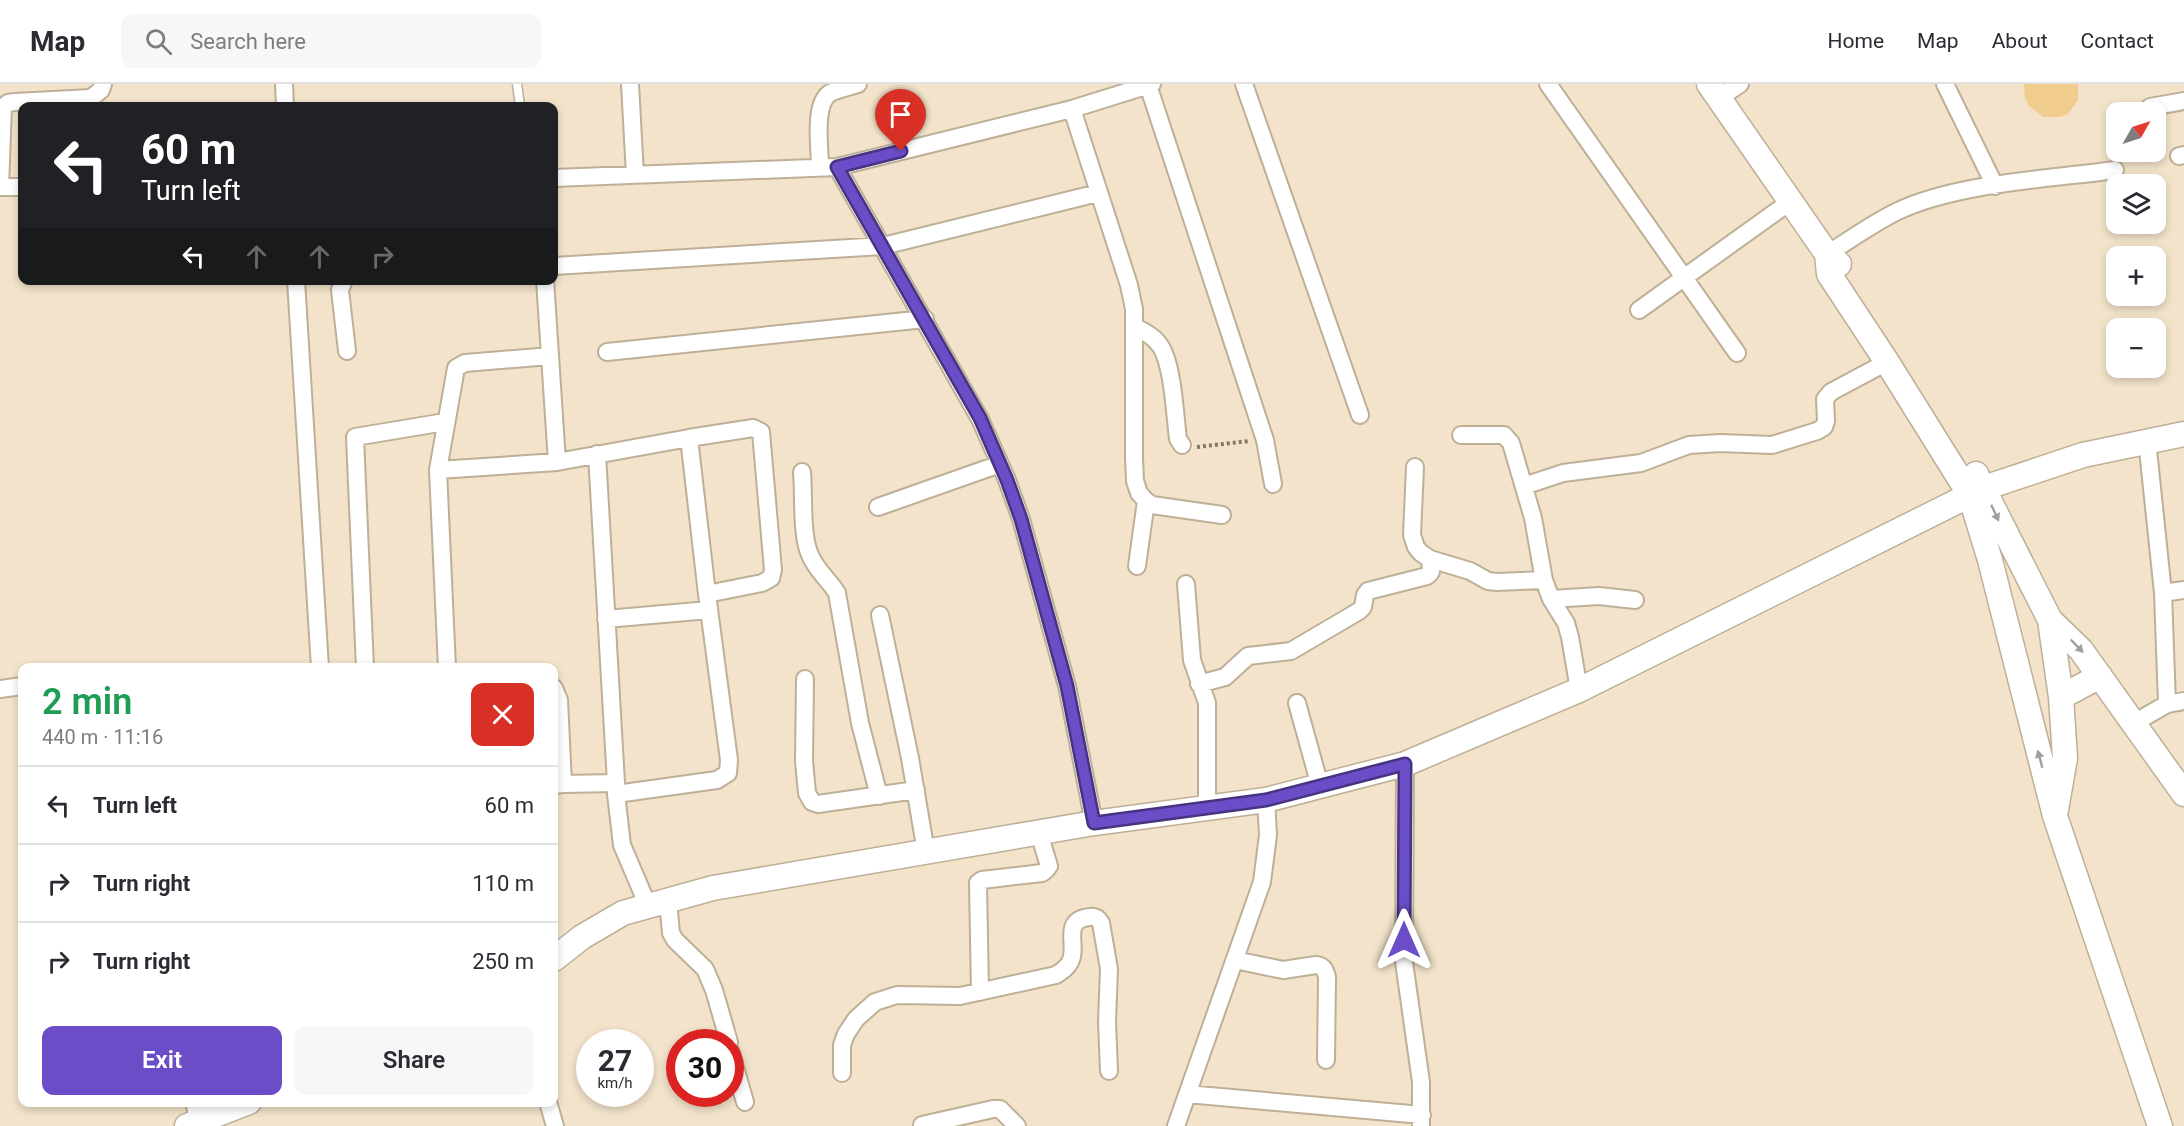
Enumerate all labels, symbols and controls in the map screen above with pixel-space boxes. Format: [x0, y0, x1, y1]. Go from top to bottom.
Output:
search box [121, 14, 541, 68]
text: Map [30, 25, 85, 58]
icon: search [142, 25, 175, 58]
text: Search here [190, 29, 306, 54]
text: Home [1828, 29, 1884, 53]
text: Map [1917, 29, 1959, 53]
text: About [1992, 29, 2048, 53]
text: Contact [2081, 29, 2154, 53]
pin [875, 89, 926, 151]
icon: arrive [884, 98, 917, 131]
north arrow [2106, 102, 2166, 162]
map controls [2106, 102, 2166, 378]
text: 60 m [141, 125, 236, 174]
icon: left [42, 126, 120, 204]
button: layers [2106, 174, 2166, 234]
text: Turn left [141, 175, 241, 207]
icon: left [177, 240, 210, 273]
icon: ahead [240, 240, 273, 273]
icon: ahead [303, 240, 336, 273]
icon: right [366, 240, 399, 273]
button: + [2106, 246, 2166, 306]
button: − [2106, 318, 2166, 378]
one-way arrow [1991, 504, 2000, 521]
one-way arrow [2070, 639, 2084, 654]
text: 2 min [42, 681, 132, 723]
button: close [471, 683, 534, 746]
text: 440 m · 11:16 [42, 725, 163, 749]
one-way arrow [2034, 750, 2044, 769]
icon: left [42, 789, 75, 822]
text: Turn left [93, 793, 177, 818]
text: 60 m [485, 793, 534, 818]
icon: right [42, 867, 75, 900]
text: Turn right [93, 871, 190, 896]
text: 110 m [472, 871, 534, 896]
position arrow [1372, 908, 1436, 972]
icon: right [42, 945, 75, 978]
text: Turn right [93, 949, 190, 974]
text: 250 m [472, 949, 534, 974]
button: Exit [42, 1026, 282, 1095]
button: Share [294, 1026, 534, 1095]
speed limit sign: 30 [666, 1029, 744, 1107]
text: 27 [598, 1043, 632, 1078]
text: km/h [597, 1074, 633, 1092]

